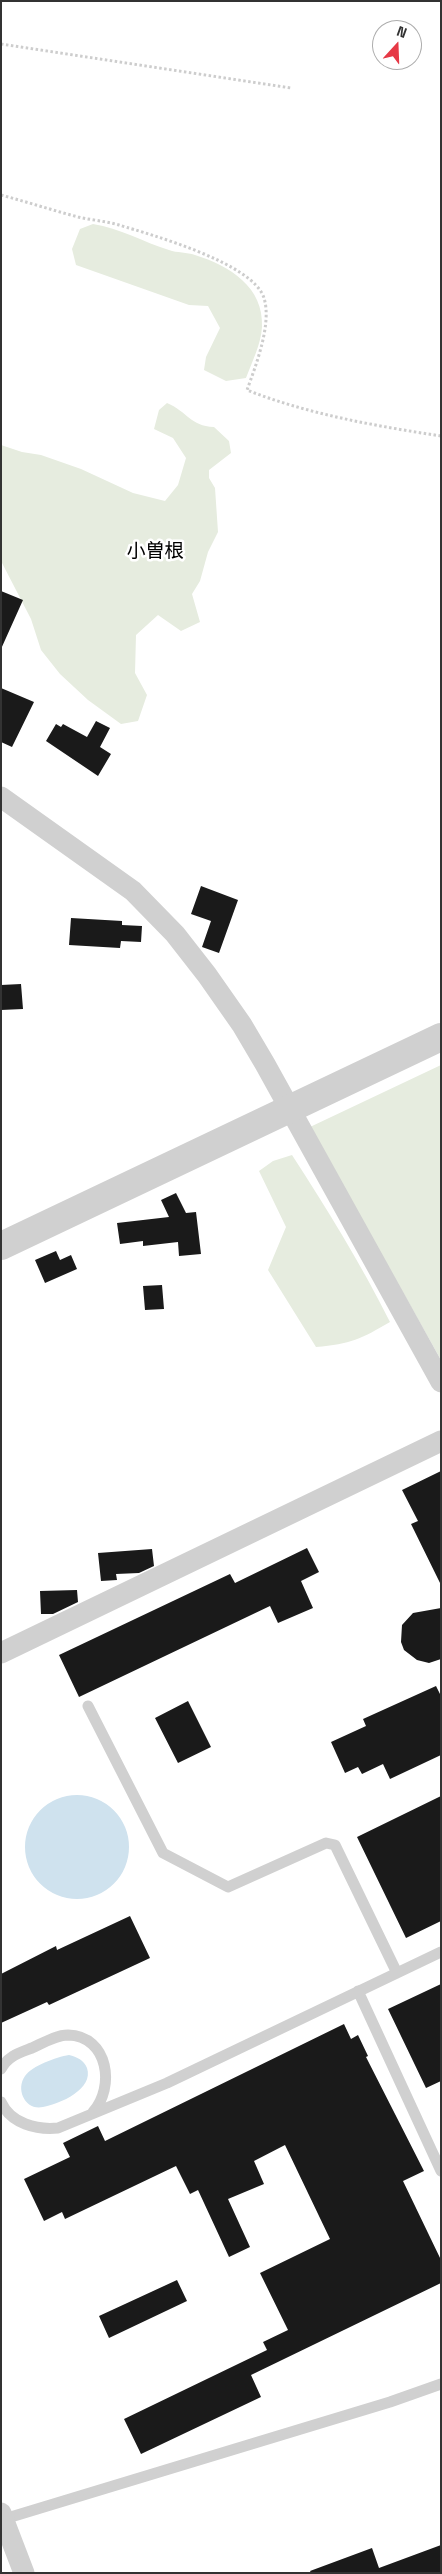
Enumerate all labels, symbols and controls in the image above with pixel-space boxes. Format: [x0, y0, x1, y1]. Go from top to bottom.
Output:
north arrow [372, 20, 422, 70]
text: N [394, 22, 409, 42]
district label: 小曽根 [127, 541, 183, 563]

